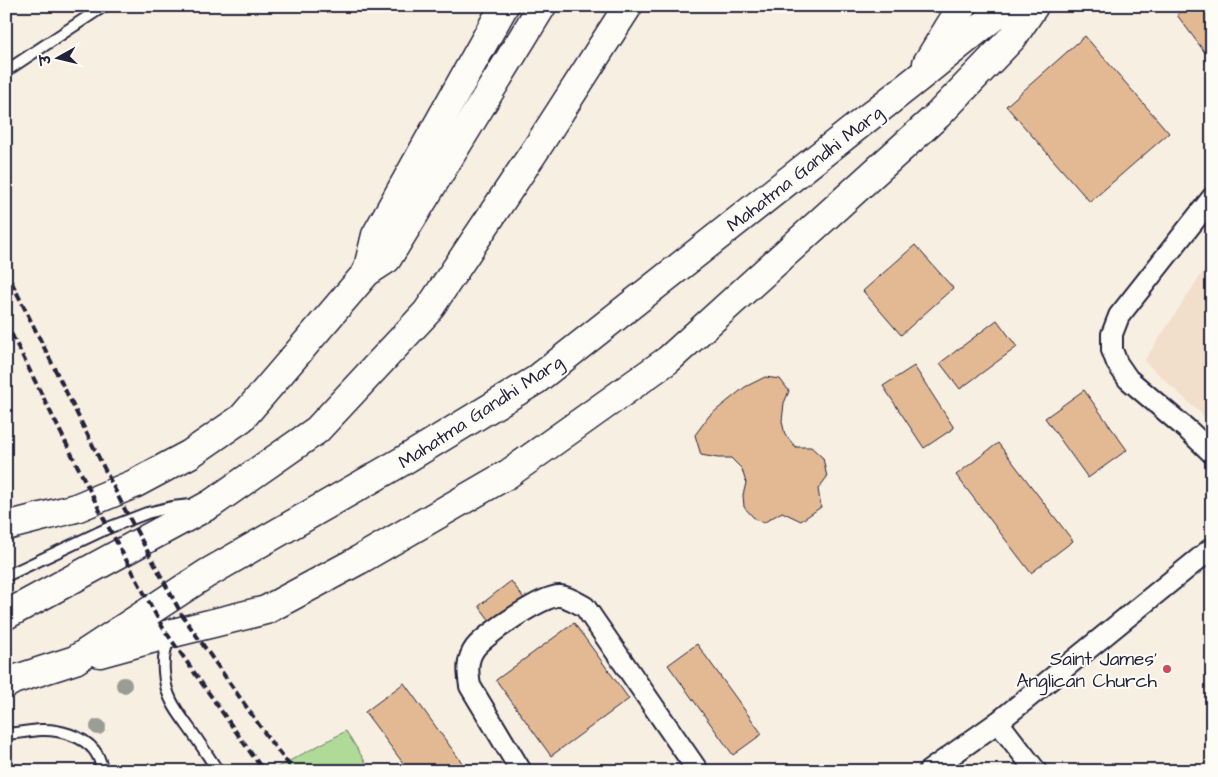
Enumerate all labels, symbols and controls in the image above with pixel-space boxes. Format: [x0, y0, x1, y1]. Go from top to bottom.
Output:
north arrow [32, 32, 82, 82]
text: उ [35, 52, 57, 68]
street label: Mahatma Gandhi Marg [721, 99, 890, 240]
street label: Mahatma Gandhi Marg [393, 349, 569, 477]
place label: Saint James' Anglican Church [1016, 646, 1158, 696]
marker: Saint James' Anglican Church [1161, 663, 1173, 675]

